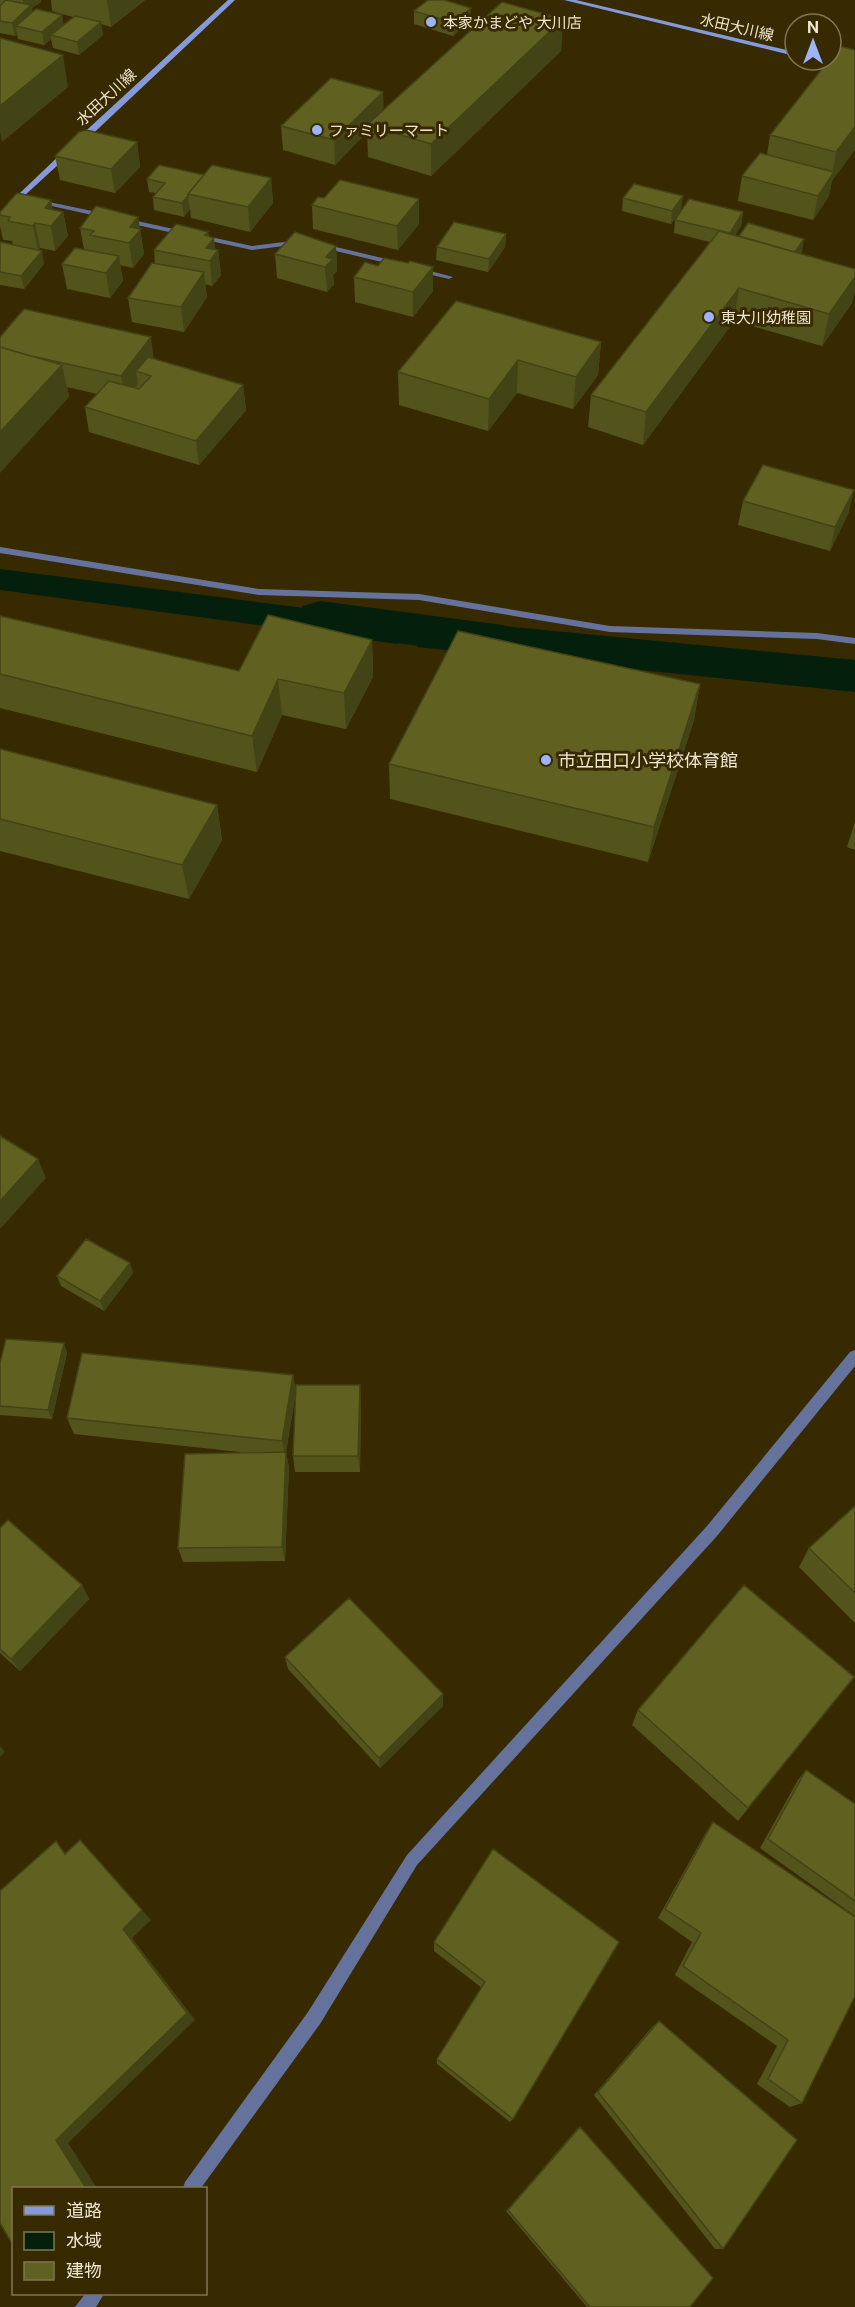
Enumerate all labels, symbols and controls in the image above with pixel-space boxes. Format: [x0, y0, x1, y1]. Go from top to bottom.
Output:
street label: 水田大川線 [699, 10, 775, 44]
north arrow [783, 12, 843, 72]
place label: 本家かまどや 大川店 [443, 14, 582, 31]
marker: 本家かまどや 大川店 [424, 15, 438, 29]
text: N [807, 18, 819, 37]
street label: 水田大川線 [73, 65, 139, 129]
place label: ファミリーマート [329, 122, 449, 139]
marker: ファミリーマート [310, 123, 324, 137]
place label: 東大川幼稚園 [721, 309, 811, 326]
marker: 東大川幼稚園 [702, 310, 716, 324]
place label: 市立田口小学校体育館 [558, 750, 738, 771]
marker: 市立田口小学校体育館 [539, 753, 553, 767]
legend [12, 2187, 207, 2295]
text: 道路 [66, 2200, 102, 2221]
text: 水域 [66, 2230, 102, 2251]
text: 建物 [66, 2260, 102, 2281]

